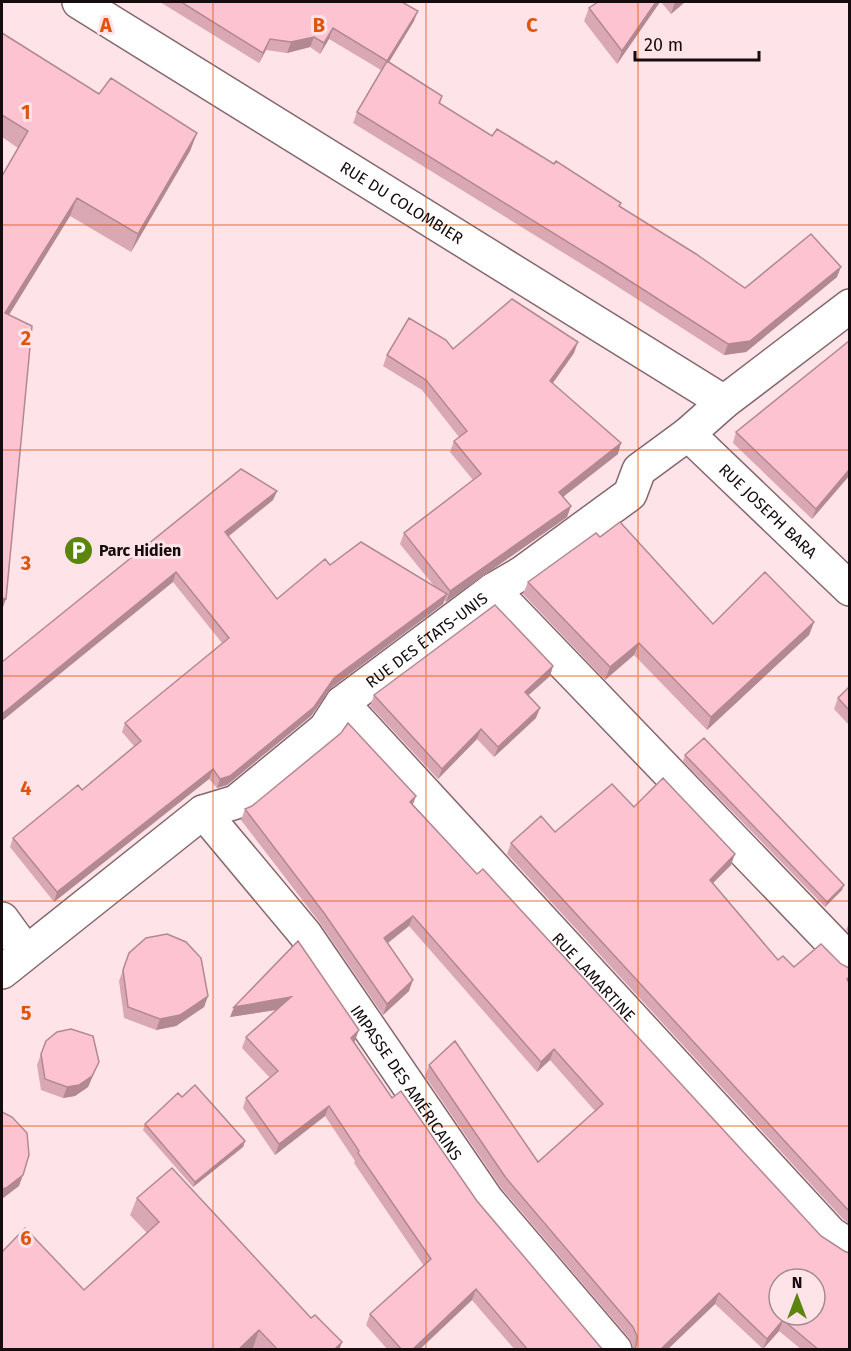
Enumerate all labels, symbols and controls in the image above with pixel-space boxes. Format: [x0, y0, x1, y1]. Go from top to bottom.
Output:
text: A [99, 13, 113, 37]
text: B [313, 13, 325, 37]
text: C [526, 13, 538, 37]
scale bar [635, 24, 760, 62]
text: 20 m [644, 34, 683, 56]
text: 1 [21, 100, 31, 124]
street label: RUE DU COLOMBIER [337, 157, 467, 248]
text: 2 [21, 326, 31, 350]
street label: RUE JOSEPH BARA [715, 460, 821, 563]
parking icon: Parc Hidien [62, 534, 94, 566]
place label: Parc Hidien [99, 541, 181, 560]
text: 3 [20, 551, 31, 575]
street label: RUE DES ÉTATS-UNIS [362, 588, 492, 692]
text: 4 [20, 776, 32, 800]
street label: RUE LAMARTINE [548, 929, 639, 1025]
text: 5 [21, 1001, 32, 1025]
street label: IMPASSE DES AMÉRICAINS [347, 1002, 466, 1164]
text: 6 [20, 1226, 32, 1250]
north arrow [767, 1267, 827, 1327]
text: N [792, 1273, 802, 1292]

